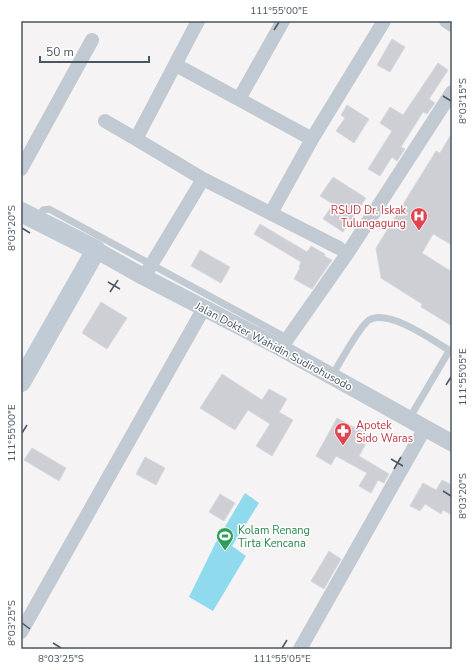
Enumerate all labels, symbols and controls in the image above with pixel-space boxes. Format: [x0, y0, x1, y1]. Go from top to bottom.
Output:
text: 111°55'00"E [250, 4, 308, 18]
scale bar [40, 38, 149, 64]
text: 50 m [46, 44, 74, 60]
text: 8°03'15"S [456, 78, 470, 124]
place label: RSUD Dr. Iskak Tulungagung [331, 203, 406, 231]
text: 8°03'20"S [5, 205, 19, 251]
hospital icon: RSUD Dr. Iskak Tulungagung [409, 206, 429, 231]
street label: Jalan Dokter Wahidin Sudirohusodo [192, 298, 355, 394]
text: 111°55'05"E [456, 348, 470, 406]
text: 111°55'00"E [5, 404, 19, 462]
place label: Apotek Sido Waras [356, 418, 413, 446]
pharmacy icon: Apotek Sido Waras [333, 421, 353, 446]
text: 8°03'20"S [456, 473, 470, 519]
place label: Kolam Renang Tirta Kencana [238, 523, 310, 551]
sports icon: Kolam Renang Tirta Kencana [215, 526, 235, 551]
text: 8°03'25"S [5, 600, 19, 646]
text: 8°03'25"S [38, 652, 84, 666]
text: 111°55'05"E [253, 652, 311, 666]

